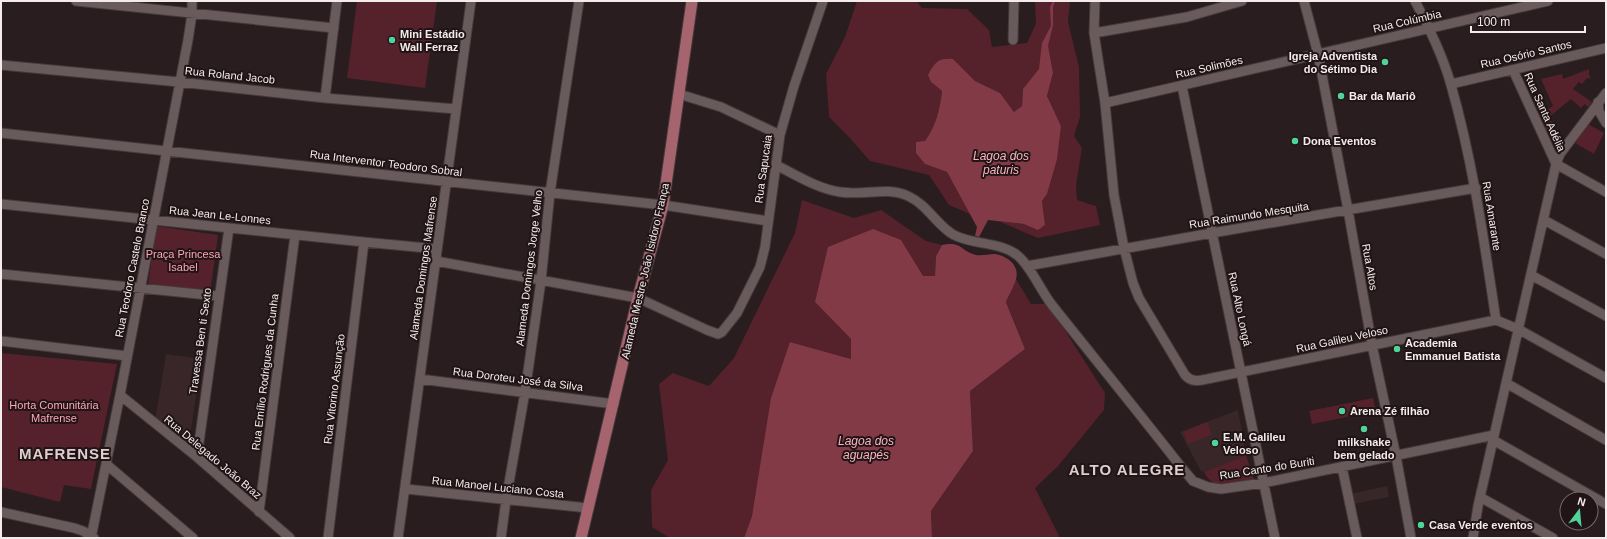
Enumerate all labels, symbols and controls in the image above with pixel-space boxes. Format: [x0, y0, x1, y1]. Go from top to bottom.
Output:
street label: Rua Colúmbia [1372, 7, 1443, 35]
scale bar [1471, 8, 1585, 34]
text: 100 m [1477, 15, 1510, 29]
place label: Mini Estádio Wall Ferraz [400, 28, 465, 53]
marker: Mini Estádio Wall Ferraz [387, 35, 397, 45]
street label: Rua Osório Santos [1479, 38, 1573, 70]
place label: Igreja Adventista do Sétimo Dia [1289, 50, 1378, 75]
street label: Rua Solimões [1174, 53, 1244, 81]
marker: Igreja Adventista do Sétimo Dia [1380, 57, 1390, 67]
street label: Rua Roland Jacob [184, 64, 276, 86]
street label: Rua Santa Adélia [1522, 71, 1568, 154]
place label: Bar da Mariô [1349, 90, 1416, 102]
marker: Bar da Mariô [1336, 91, 1346, 101]
street label: Rua Sapucaia [752, 133, 774, 204]
place label: Dona Eventos [1303, 135, 1376, 147]
marker: Dona Eventos [1290, 136, 1300, 146]
street label: Rua Interventor Teodoro Sobral [309, 148, 463, 178]
water label: Lagoa dos paturis [973, 149, 1029, 177]
street label: Rua Amarante [1481, 180, 1503, 252]
street label: Alameda Mestre João Isidoro França [619, 181, 671, 360]
street label: Alameda Domingos Jorge Velho [513, 189, 545, 347]
street label: Alameda Domingos Mafrense [407, 195, 439, 341]
street label: Rua Teodoro Castelo Branco [113, 198, 151, 338]
street label: Rua Raimundo Mesquita [1188, 199, 1311, 230]
street label: Rua Jean Le-Lonnes [169, 204, 272, 226]
street label: Rua Altos [1360, 243, 1380, 292]
park label: Praça Princesa Isabel [146, 248, 221, 273]
street label: Rua Alto Longá [1226, 271, 1254, 348]
street label: Travessa Ben ti Sexto [187, 287, 213, 395]
street label: Rua Emílio Rodrigues da Cunha [249, 292, 281, 451]
street label: Rua Galileu Veloso [1295, 323, 1389, 355]
street label: Rua Vitorino Assunção [321, 333, 347, 445]
place label: Academia Emmanuel Batista [1405, 337, 1501, 362]
marker: Academia Emmanuel Batista [1392, 344, 1402, 354]
street label: Rua Doroteu José da Silva [452, 365, 585, 393]
park label: Horta Comunitária Mafrense [9, 399, 100, 424]
place label: Arena Zé filhão [1350, 405, 1430, 417]
marker: Arena Zé filhão [1337, 406, 1347, 416]
street label: Rua Delegado João Braz [162, 413, 264, 501]
marker: milkshake bem gelado [1359, 424, 1369, 434]
place label: E.M. Galileu Veloso [1223, 431, 1285, 456]
water label: Lagoa dos aguapés [838, 434, 894, 462]
place label: milkshake bem gelado [1333, 436, 1395, 461]
marker: E.M. Galileu Veloso [1210, 438, 1220, 448]
district label: MAFRENSE [19, 445, 111, 462]
street label: Rua Canto do Buriti [1219, 455, 1315, 481]
district label: ALTO ALEGRE [1069, 461, 1185, 478]
street label: Rua Manoel Luciano Costa [431, 474, 565, 500]
north arrow [1559, 491, 1599, 531]
text: N [1576, 495, 1587, 508]
place label: Casa Verde eventos [1429, 519, 1533, 531]
marker: Casa Verde eventos [1416, 520, 1426, 530]

